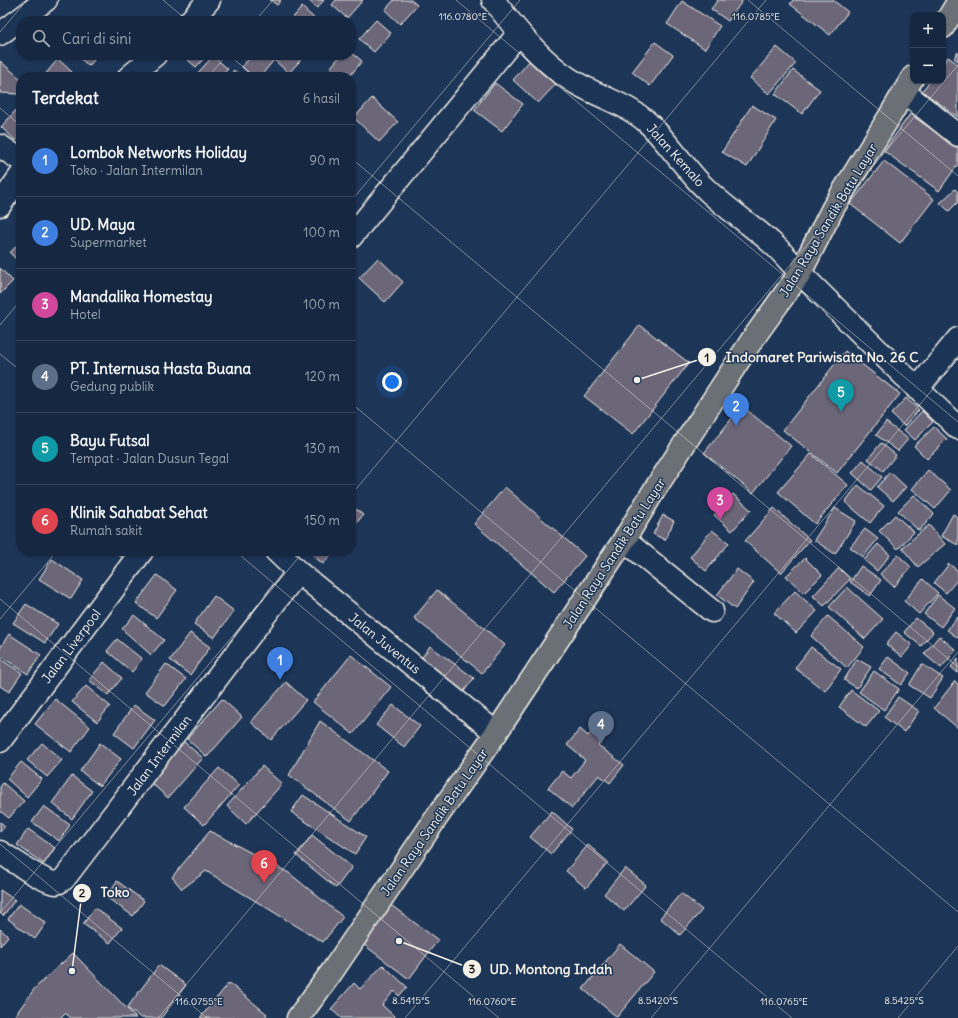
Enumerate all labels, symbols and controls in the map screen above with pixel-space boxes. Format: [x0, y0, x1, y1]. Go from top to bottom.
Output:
text: 116.0780°E [439, 10, 487, 23]
text: 116.0785°E [732, 10, 780, 23]
map controls [910, 12, 946, 84]
button: + [910, 12, 946, 48]
search box [16, 16, 356, 60]
icon: search [30, 27, 52, 49]
text: Cari di sini [62, 29, 131, 48]
button: − [910, 48, 946, 84]
text: Terdekat [32, 87, 99, 109]
text: 6 hasil [303, 90, 340, 107]
street label: Jalan Kemalo [643, 120, 708, 190]
street label: Jalan Raya Sandik Batu Layar [776, 140, 881, 300]
text: Lombok Networks Holiday [70, 143, 247, 162]
text: 1 [42, 152, 48, 169]
text: 90 m [309, 152, 340, 169]
text: Toko · Jalan Intermilan [70, 162, 203, 179]
text: UD. Maya [70, 215, 135, 234]
text: 2 [41, 224, 49, 241]
text: 100 m [303, 224, 340, 241]
text: Supermarket [70, 234, 147, 251]
text: Mandalika Homestay [70, 287, 212, 306]
text: 3 [41, 296, 49, 313]
text: 100 m [303, 296, 340, 313]
text: Hotel [70, 306, 101, 323]
callout: Indomaret Pariwisata No. 26 C [697, 344, 926, 370]
text: Indomaret Pariwisata No. 26 C [726, 348, 918, 366]
text: 1 [705, 350, 709, 365]
text: PT. Internusa Hasta Buana [70, 359, 251, 378]
text: 4 [41, 368, 49, 385]
text: 120 m [305, 368, 340, 385]
your location [382, 372, 402, 392]
text: Gedung publik [70, 378, 154, 395]
pin: 5 [828, 379, 854, 412]
pin: 2 [723, 393, 749, 426]
text: Bayu Futsal [70, 431, 150, 450]
text: 5 [41, 440, 49, 457]
text: 130 m [304, 440, 340, 457]
text: Tempat · Jalan Dusun Tegal [70, 450, 229, 467]
street label: Jalan Raya Sandik Batu Layar [559, 474, 670, 632]
pin: 3 [707, 487, 733, 520]
text: Klinik Sahabat Sehat [70, 503, 208, 522]
text: 6 [41, 512, 49, 529]
text: 150 m [304, 512, 340, 529]
text: Rumah sakit [70, 522, 142, 539]
street label: Jalan Liverpool [38, 606, 105, 687]
street label: Jalan Juventus [345, 609, 424, 678]
pin: 1 [267, 647, 293, 680]
street label: Jalan Intermilan [124, 711, 196, 799]
pin: 4 [588, 711, 614, 744]
street label: Jalan Raya Sandik Batu Layar [377, 745, 492, 899]
pin: 6 [251, 850, 277, 883]
callout: Toko [72, 880, 137, 906]
text: Toko [100, 883, 130, 901]
text: 2 [79, 885, 86, 900]
callout: UD. Montong Indah [462, 956, 621, 982]
text: UD. Montong Indah [490, 960, 612, 978]
text: 3 [469, 961, 476, 976]
text: 8.5415°S [392, 994, 430, 1007]
text: 8.5420°S [638, 994, 679, 1007]
text: 8.5425°S [884, 994, 924, 1007]
text: 116.0755°E [175, 995, 223, 1008]
text: 116.0760°E [468, 995, 516, 1008]
text: 116.0765°E [760, 995, 808, 1008]

